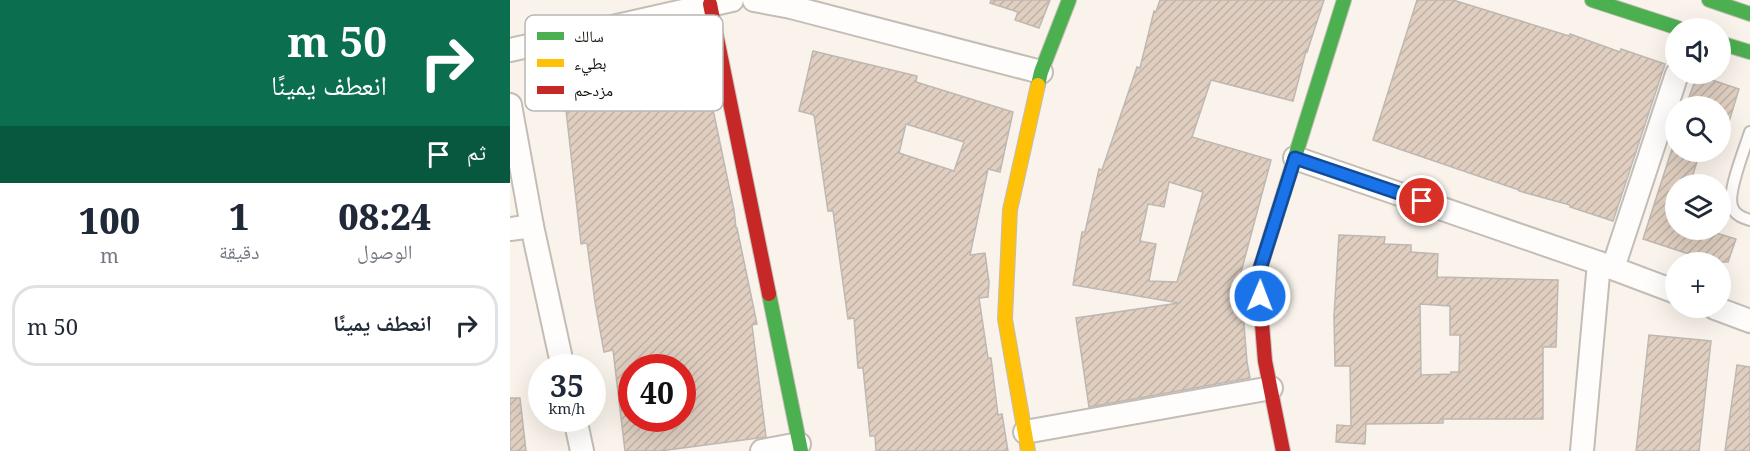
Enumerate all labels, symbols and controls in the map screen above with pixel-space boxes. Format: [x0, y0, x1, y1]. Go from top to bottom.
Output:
text: 50 m [287, 12, 387, 69]
legend [525, 15, 723, 111]
map controls [1665, 18, 1731, 318]
button: sound [1665, 18, 1731, 84]
icon: right [408, 24, 486, 102]
text: سالك [574, 25, 604, 47]
text: بطيء [574, 52, 606, 76]
text: انعطف يمينًا [271, 66, 387, 103]
text: مزدحم [574, 79, 613, 101]
button: search [1665, 96, 1731, 162]
text: ثم [467, 136, 486, 166]
icon: arrive [422, 138, 455, 171]
button: layers [1665, 174, 1731, 240]
pin [1396, 175, 1447, 226]
icon: arrive [1405, 184, 1438, 217]
text: 1 [229, 192, 249, 241]
text: 08:24 [338, 192, 431, 241]
text: 100 [79, 196, 140, 245]
text: دقيقة [219, 238, 260, 265]
text: الوصول [357, 238, 412, 265]
text: m [100, 242, 119, 269]
button: + [1665, 252, 1731, 318]
position arrow [1228, 264, 1292, 328]
text: انعطف يمينًا [333, 307, 432, 337]
icon: right [450, 309, 483, 342]
text: 50 m [27, 311, 78, 341]
speed limit sign: 40 [618, 354, 696, 432]
text: 35 [550, 365, 584, 406]
text: km/h [549, 398, 585, 418]

